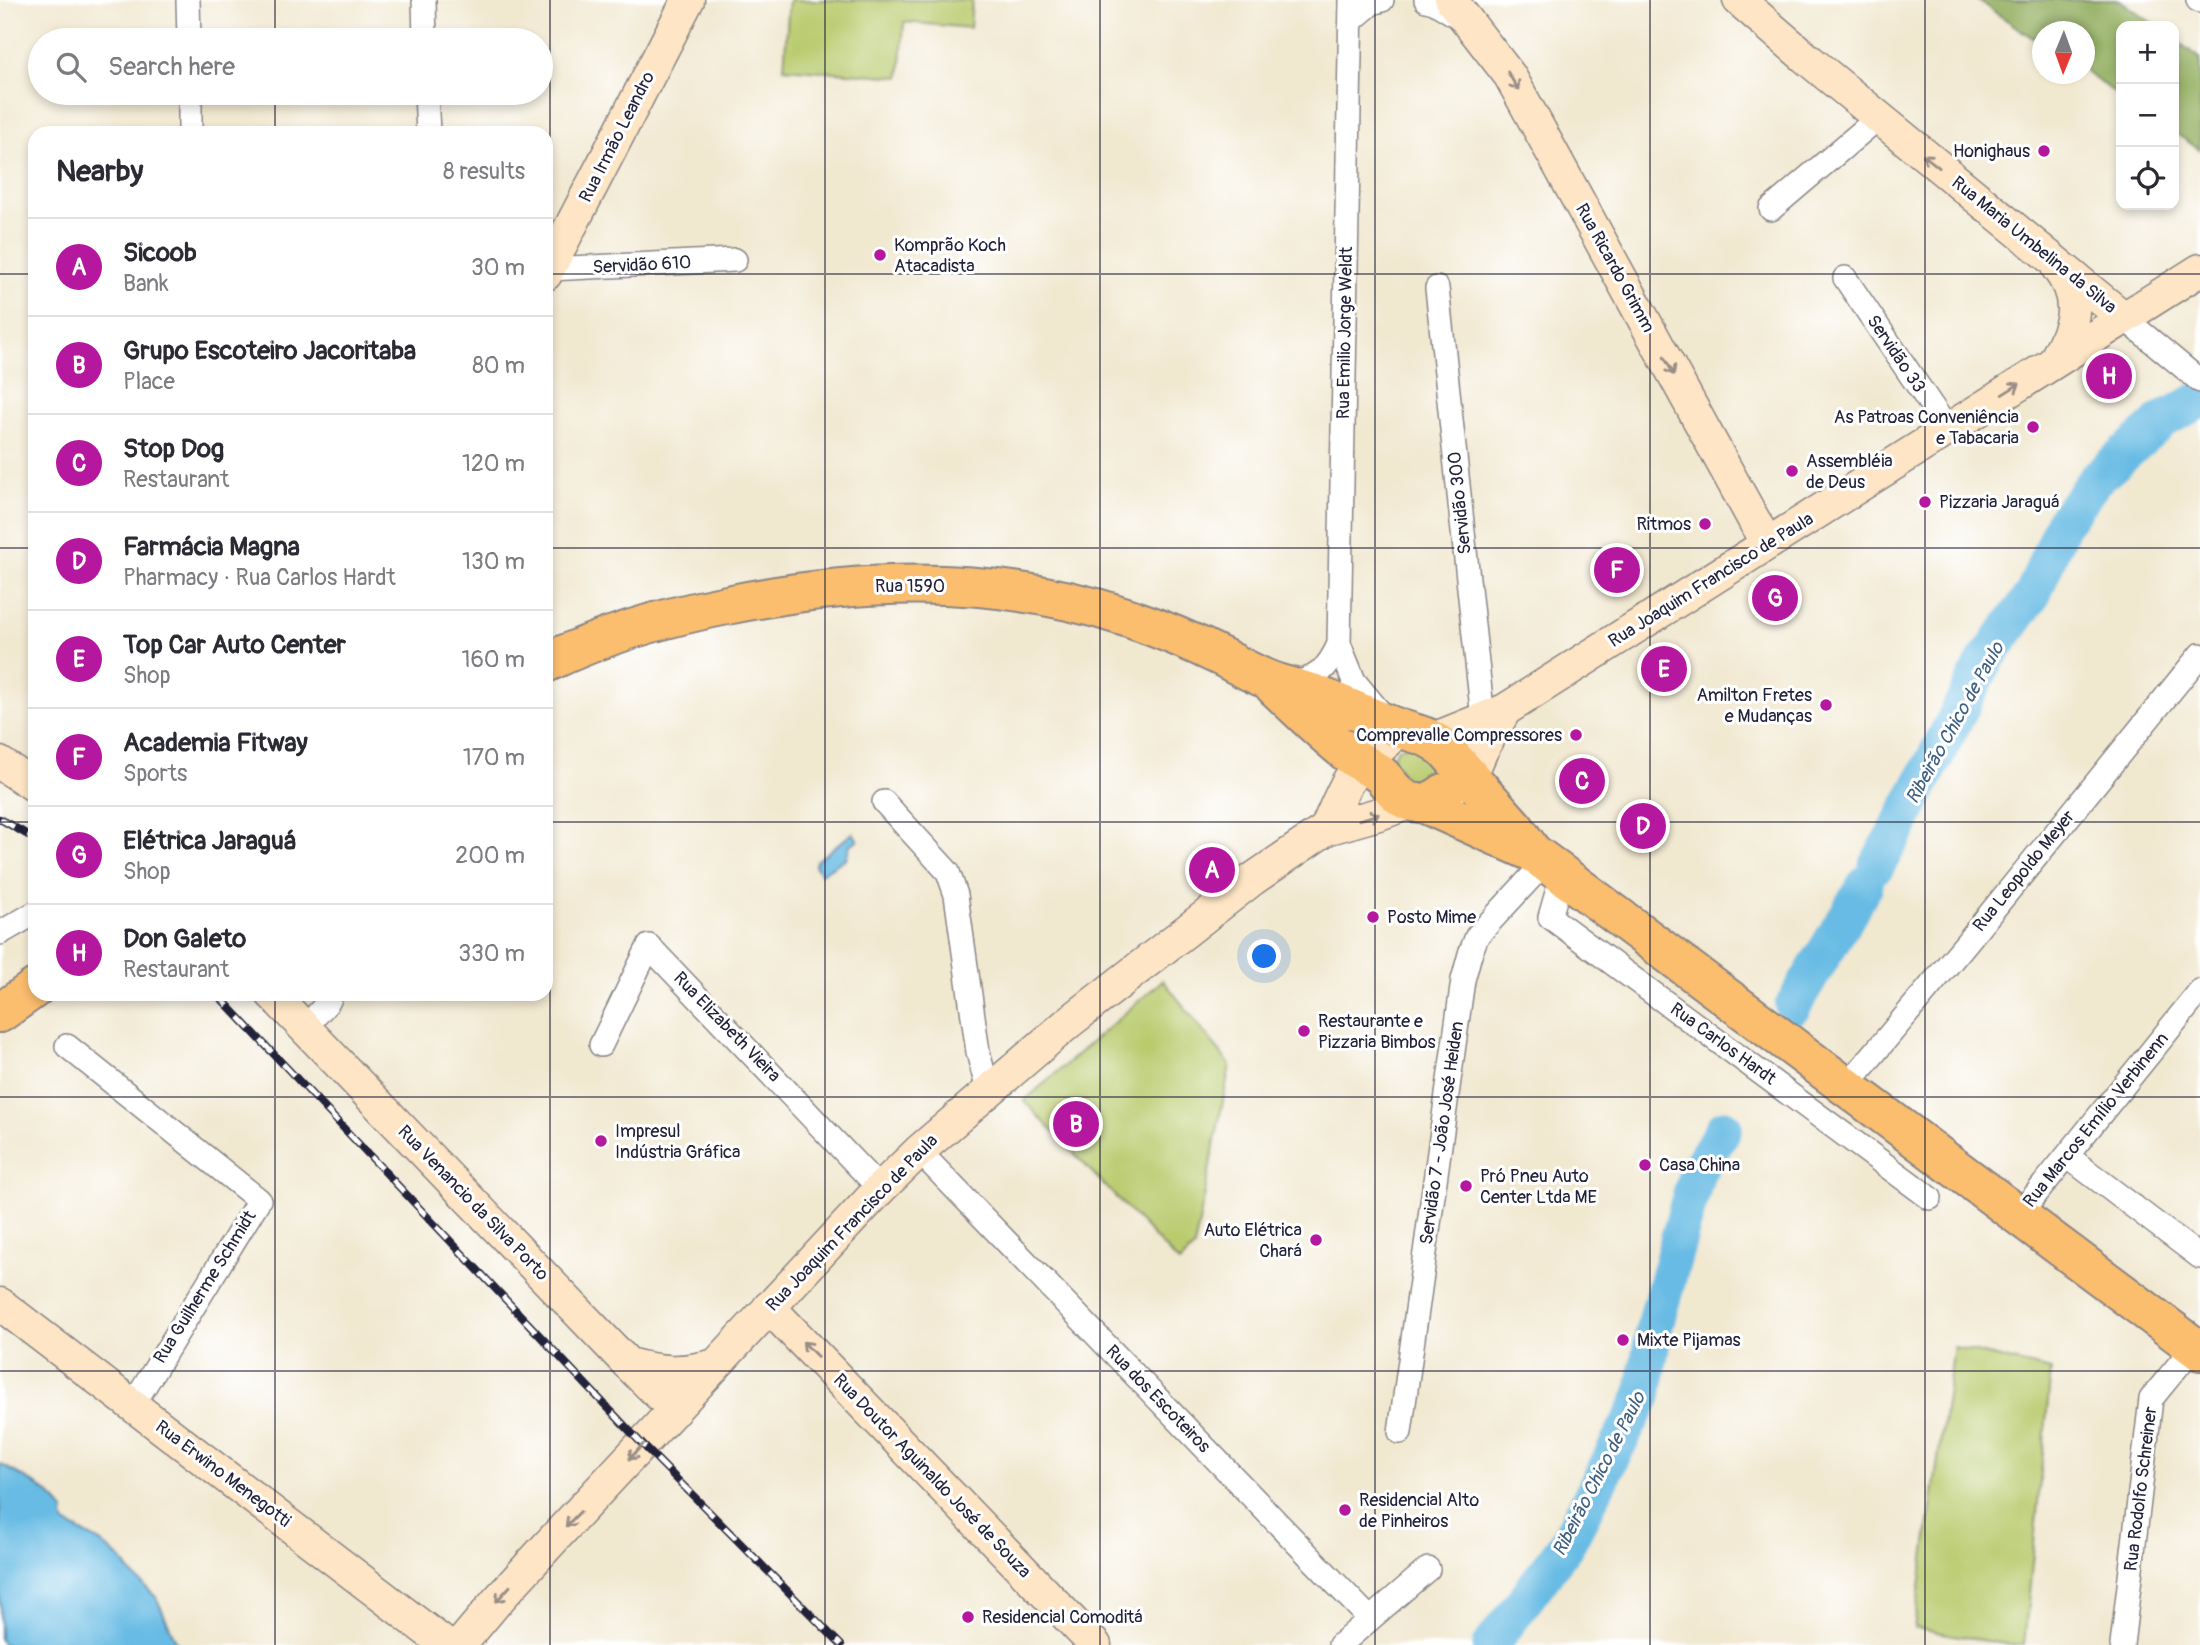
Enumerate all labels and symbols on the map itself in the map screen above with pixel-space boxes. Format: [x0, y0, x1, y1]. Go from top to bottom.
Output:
north arrow [2032, 21, 2095, 84]
street label: Rua Irmão Leandro [574, 67, 660, 206]
one-way arrow [1506, 71, 1520, 91]
place label: Honighaus [1953, 140, 2030, 163]
marker: Honighaus [2036, 143, 2052, 159]
one-way arrow [1923, 154, 1941, 169]
street label: Rua Maria Umbelina da Silva [1947, 171, 2121, 319]
street label: Rua Ricardo Grimm [1570, 199, 1660, 337]
place label: Komprão Koch Atacadista [894, 234, 1006, 278]
street label: Rua Emilio Jorge Weldt [1332, 246, 1358, 419]
marker: Komprão Koch Atacadista [872, 247, 888, 263]
street label: Servidão 610 [592, 251, 692, 279]
street label: Servidão 33 [1862, 311, 1930, 397]
pin: H [2086, 350, 2132, 402]
one-way arrow [1663, 356, 1677, 376]
one-way arrow [2000, 382, 2020, 396]
place label: As Patroas Conveniência e Tabacaria [1834, 406, 2019, 450]
marker: As Patroas Conveniência e Tabacaria [2025, 419, 2041, 435]
street label: Servidão 300 [1443, 450, 1477, 556]
place label: Assembléia de Deus [1806, 450, 1893, 494]
marker: Assembléia de Deus [1784, 463, 1800, 479]
place label: Pizzaria Jaraguá [1939, 491, 2059, 514]
marker: Pizzaria Jaraguá [1917, 494, 1933, 510]
street label: Rua Joaquim Francisco de Paula [1605, 508, 1817, 652]
place label: Ritmos [1636, 513, 1691, 536]
marker: Ritmos [1697, 516, 1713, 532]
pin: F [1594, 544, 1640, 596]
pin: G [1752, 572, 1798, 624]
street label: Rua 1590 [875, 575, 945, 598]
water label: Ribeirão Chico de Paulo [1901, 636, 2010, 808]
pin: E [1641, 643, 1687, 695]
place label: Amilton Fretes e Mudanças [1696, 684, 1812, 728]
marker: Amilton Fretes e Mudanças [1818, 697, 1834, 713]
place label: Comprevalle Compressores [1356, 724, 1562, 747]
marker: Comprevalle Compressores [1568, 727, 1584, 743]
pin: C [1559, 755, 1605, 807]
pin: D [1620, 800, 1666, 852]
street label: Rua Leopoldo Meyer [1968, 805, 2080, 936]
one-way arrow [1358, 809, 1380, 822]
pin: A [1189, 844, 1235, 896]
place label: Posto Mime [1387, 906, 1476, 929]
marker: Posto Mime [1365, 909, 1381, 925]
your location [1247, 939, 1281, 973]
street label: Rua Elizabeth Vieira [669, 967, 785, 1087]
street label: Rua Carlos Hardt [1665, 998, 1781, 1091]
place label: Restaurante e Pizzaria Bimbos [1318, 1010, 1436, 1054]
street label: Servidão 7 - João José Heiden [1415, 1020, 1469, 1246]
marker: Restaurante e Pizzaria Bimbos [1296, 1023, 1312, 1039]
street label: Rua Marcos Emílio Verbinenn [2018, 1028, 2174, 1212]
pin: B [1053, 1098, 1099, 1150]
street label: Rua Venancio da Silva Porto [393, 1120, 554, 1286]
place label: Impresul Indústria Gráfica [615, 1120, 740, 1164]
street label: Rua Joaquim Francisco de Paula [761, 1130, 943, 1316]
marker: Impresul Indústria Gráfica [593, 1133, 609, 1149]
place label: Casa China [1659, 1154, 1740, 1177]
marker: Casa China [1637, 1157, 1653, 1173]
place label: Pró Pneu Auto Center Ltda ME [1480, 1165, 1597, 1209]
marker: Pró Pneu Auto Center Ltda ME [1458, 1178, 1474, 1194]
street label: Rua Guilherme Schmidt [149, 1206, 262, 1368]
place label: Auto Elétrica Chará [1204, 1219, 1302, 1263]
marker: Auto Elétrica Chará [1308, 1232, 1324, 1248]
place label: Mixte Pijamas [1637, 1329, 1741, 1352]
marker: Mixte Pijamas [1615, 1332, 1631, 1348]
street label: Rua dos Escoteiros [1101, 1340, 1215, 1458]
one-way arrow [801, 1341, 818, 1358]
street label: Rua Doutor Aguinaldo José de Souza [828, 1369, 1036, 1583]
water label: Ribeirão Chico de Paulo [1547, 1386, 1652, 1560]
street label: Rua Rodolfo Schreiner [2119, 1405, 2163, 1573]
street label: Rua Erwino Menegotti [151, 1416, 295, 1532]
one-way arrow [628, 1443, 645, 1460]
place label: Residencial Alto de Pinheiros [1359, 1489, 1479, 1533]
marker: Residencial Alto de Pinheiros [1337, 1502, 1353, 1518]
one-way arrow [564, 1510, 581, 1527]
one-way arrow [495, 1585, 511, 1603]
place label: Residencial Comoditá [982, 1606, 1143, 1629]
marker: Residencial Comoditá [960, 1609, 976, 1625]

